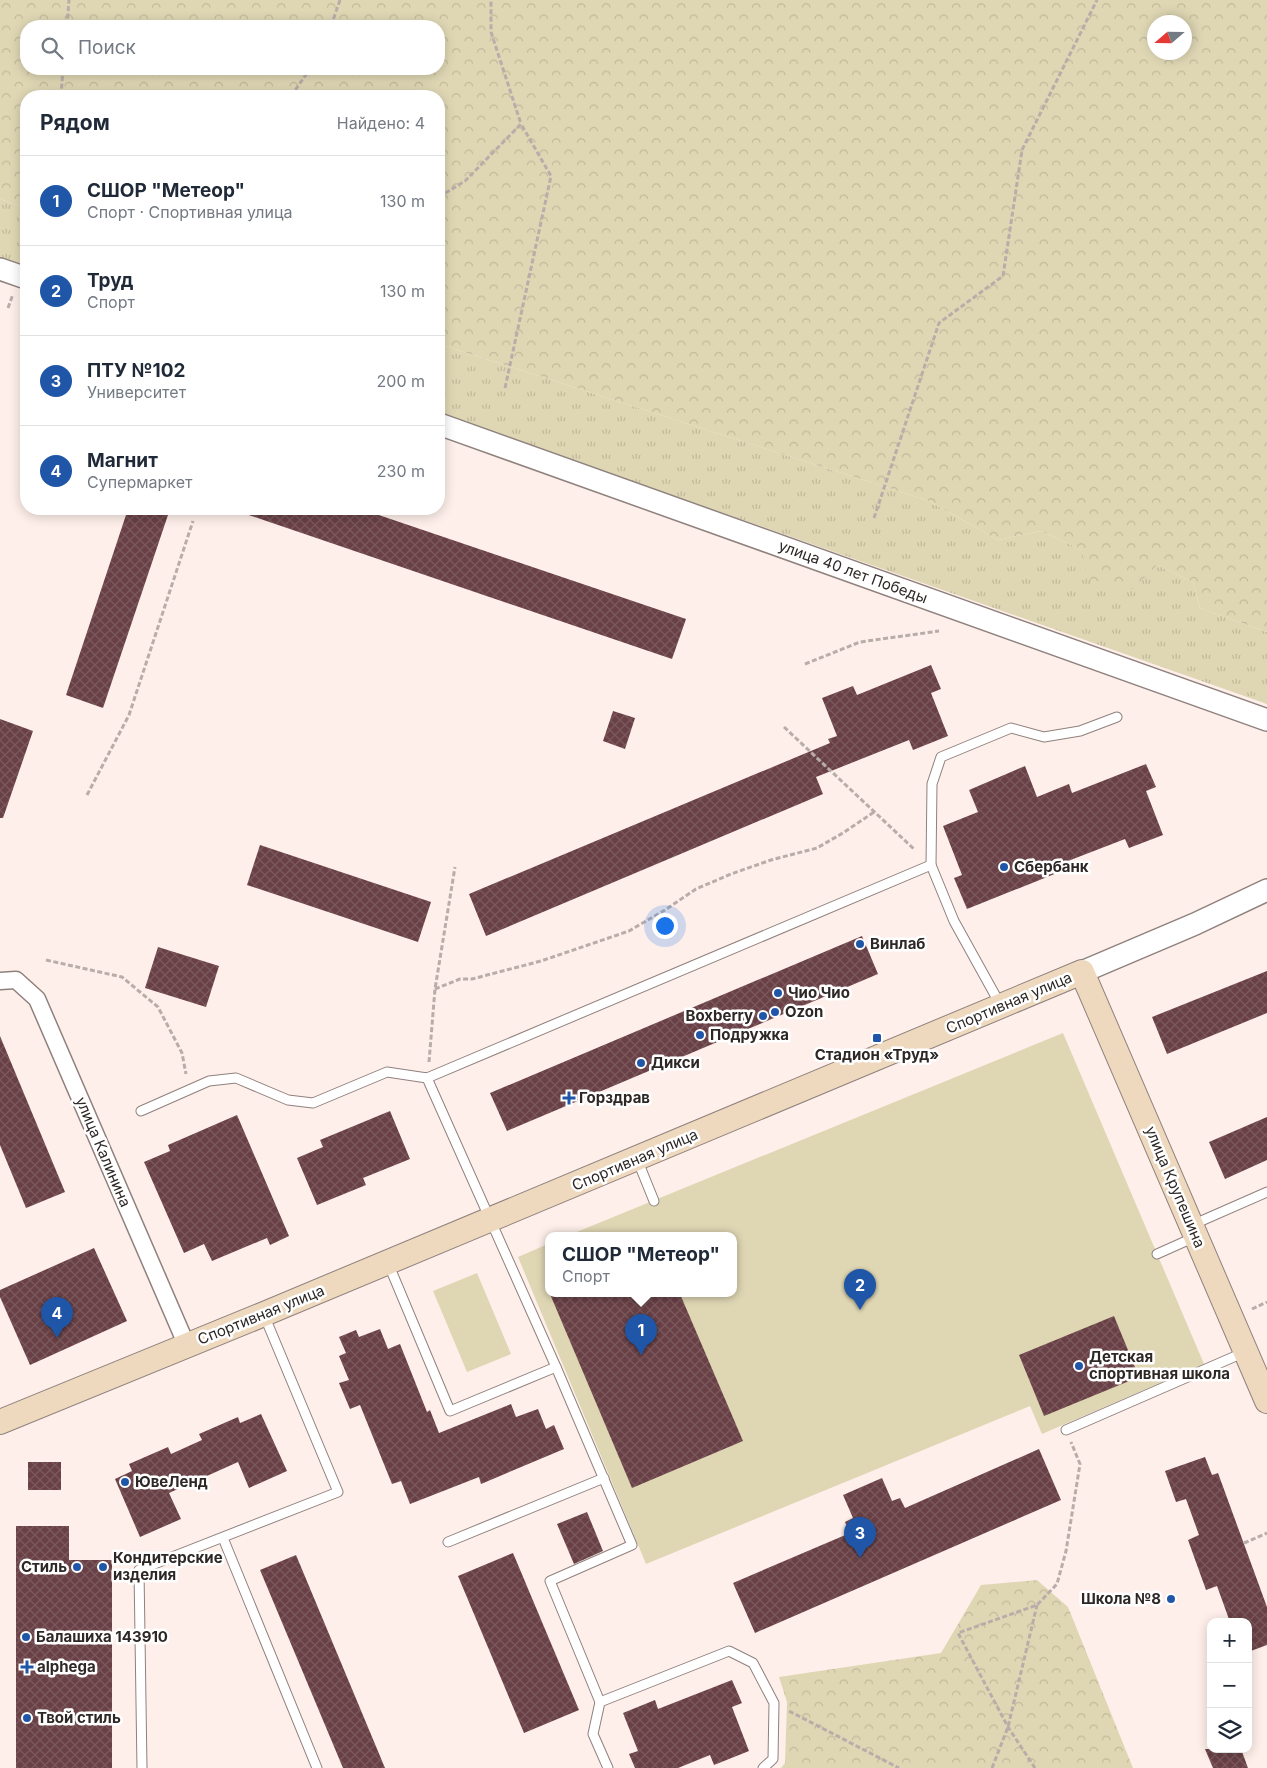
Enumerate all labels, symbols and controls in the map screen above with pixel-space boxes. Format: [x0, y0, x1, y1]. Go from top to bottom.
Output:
north arrow [1147, 15, 1192, 60]
search box [20, 20, 445, 75]
icon: search [38, 34, 66, 62]
text: Поиск [78, 36, 136, 59]
text: Рядом [40, 110, 110, 135]
text: Найдено: 4 [337, 113, 425, 133]
text: СШОР "Метеор" [87, 179, 245, 202]
text: 1 [53, 191, 59, 211]
text: 130 m [380, 191, 425, 211]
text: Спорт · Спортивная улица [87, 202, 293, 222]
text: Труд [87, 269, 134, 292]
text: 2 [51, 281, 61, 301]
text: 130 m [380, 281, 425, 301]
text: Спорт [87, 292, 135, 312]
text: ПТУ №102 [87, 359, 185, 382]
text: 3 [51, 371, 61, 391]
text: 200 m [377, 371, 425, 391]
text: Университет [87, 382, 186, 402]
text: Магнит [87, 449, 158, 472]
text: 4 [51, 461, 61, 481]
text: 230 m [377, 461, 425, 481]
text: Супермаркет [87, 472, 192, 492]
street label: улица 40 лет Победы [776, 536, 930, 607]
place label: Сбербанк [1014, 857, 1089, 876]
marker: Сбербанк [998, 861, 1010, 873]
your location [652, 913, 678, 939]
place label: Винлаб [870, 934, 926, 953]
marker: Винлаб [854, 938, 866, 950]
street label: Спортивная улица [943, 967, 1075, 1038]
place label: Чио Чио [788, 983, 850, 1002]
marker: Чио Чио [772, 987, 784, 999]
place label: Ozon [785, 1002, 823, 1021]
place label: Boxberry [685, 1006, 753, 1025]
marker: Ozon [769, 1006, 781, 1018]
marker: Boxberry [757, 1010, 769, 1022]
place label: Подружка [710, 1025, 789, 1044]
marker: Подружка [694, 1029, 706, 1041]
marker: Стадион «Труд» [871, 1032, 883, 1044]
place label: Стадион «Труд» [815, 1045, 939, 1064]
place label: Дикси [651, 1053, 700, 1072]
marker: Дикси [635, 1057, 647, 1069]
place label: Горздрав [579, 1088, 650, 1107]
marker: Горздрав [563, 1092, 575, 1104]
street label: улица Калинина [72, 1094, 135, 1210]
street label: улица Крупешина [1141, 1123, 1210, 1250]
street label: Спортивная улица [569, 1124, 701, 1195]
popup [545, 1232, 737, 1297]
text: СШОР "Метеор" [562, 1243, 720, 1266]
text: Спорт [562, 1266, 610, 1286]
pin: 2 [844, 1269, 876, 1310]
street label: Спортивная улица [195, 1280, 327, 1349]
pin: 4 [41, 1297, 73, 1338]
pin: 1 [625, 1314, 657, 1355]
place label: Детская спортивная школа [1089, 1347, 1230, 1383]
marker: Детская спортивная школа [1073, 1360, 1085, 1372]
place label: ЮвеЛенд [135, 1472, 208, 1491]
marker: ЮвеЛенд [119, 1476, 131, 1488]
pin: 3 [844, 1517, 876, 1558]
place label: Кондитерские изделия [113, 1548, 223, 1584]
place label: Стиль [21, 1557, 67, 1576]
marker: Стиль [71, 1561, 83, 1573]
marker: Кондитерские изделия [97, 1561, 109, 1573]
place label: Школа №8 [1081, 1589, 1161, 1608]
marker: Школа №8 [1165, 1593, 1177, 1605]
map controls [1207, 1618, 1252, 1753]
button: + [1207, 1618, 1252, 1663]
place label: Балашиха 143910 [36, 1627, 168, 1646]
marker: Балашиха 143910 [20, 1631, 32, 1643]
place label: alphega [37, 1657, 96, 1676]
marker: alphega [21, 1661, 33, 1673]
button: − [1207, 1663, 1252, 1708]
place label: Твой стиль [37, 1708, 121, 1727]
button: layers [1207, 1708, 1252, 1753]
marker: Твой стиль [21, 1712, 33, 1724]

